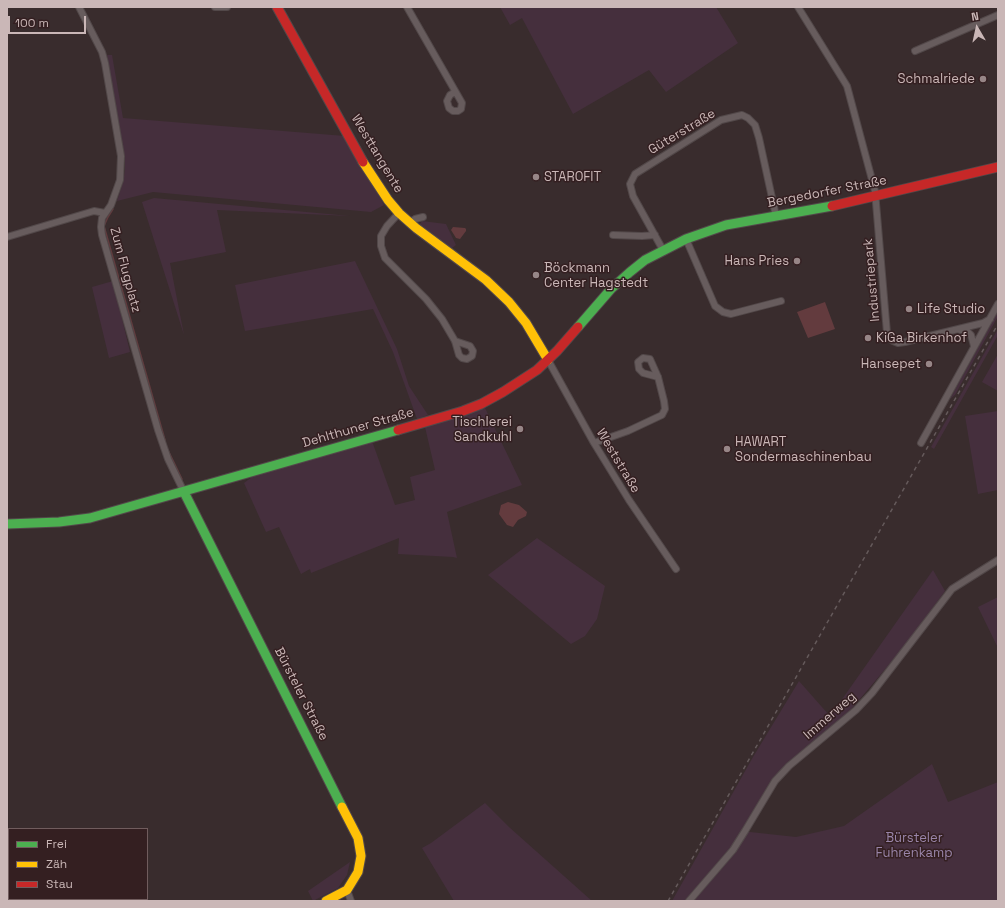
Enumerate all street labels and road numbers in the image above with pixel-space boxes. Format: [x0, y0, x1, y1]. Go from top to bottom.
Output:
street label: Güterstraße [646, 106, 718, 158]
street label: Westtangente [347, 112, 407, 196]
street label: Bergedorfer Straße [766, 173, 888, 211]
street label: Zum Flugplatz [106, 226, 144, 314]
street label: Industriepark [861, 238, 883, 322]
street label: Dehlthuner Straße [301, 405, 415, 451]
street label: Weststraße [593, 426, 643, 496]
street label: Bürsteler Straße [271, 645, 331, 743]
street label: Immerweg [801, 689, 859, 743]

